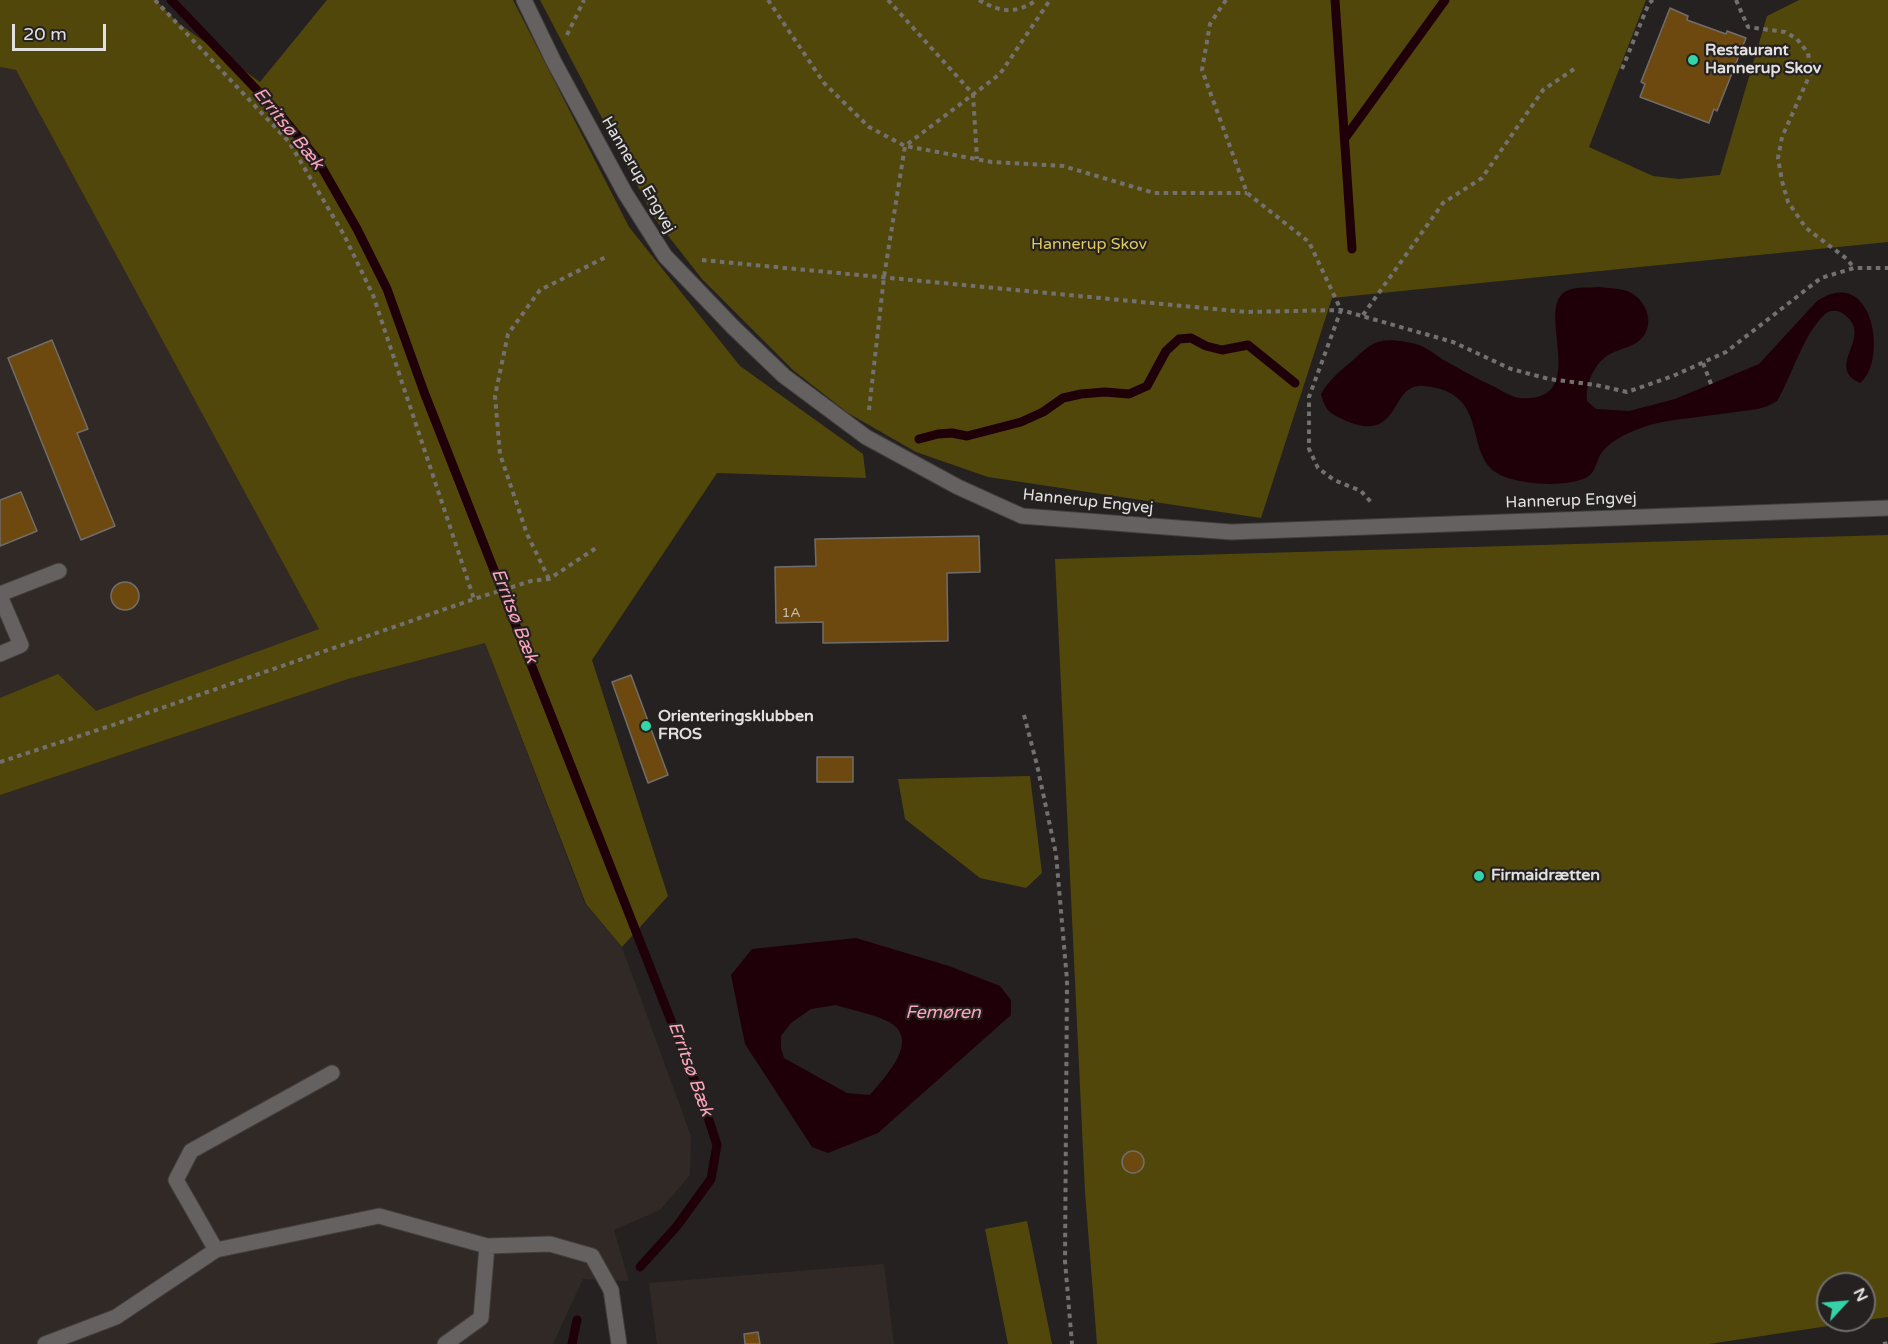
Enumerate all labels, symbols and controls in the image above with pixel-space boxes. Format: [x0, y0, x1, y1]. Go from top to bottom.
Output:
scale bar [15, 12, 110, 50]
text: 20 m [23, 23, 67, 45]
place label: Restaurant Hannerup Skov [1705, 41, 1821, 79]
marker: Restaurant Hannerup Skov [1686, 53, 1700, 67]
water label: Erritsø Bæk [248, 84, 328, 174]
street label: Hannerup Engvej [597, 113, 679, 237]
park label: Hannerup Skov [1031, 235, 1147, 255]
street label: Hannerup Engvej [1022, 486, 1154, 518]
street label: Hannerup Engvej [1505, 489, 1637, 513]
water label: Erritsø Bæk [486, 566, 542, 666]
house number: 1A [781, 605, 801, 621]
place label: Orienteringsklubben FROS [658, 707, 814, 745]
marker: Orienteringsklubben FROS [639, 719, 653, 733]
place label: Firmaidrætten [1491, 866, 1600, 886]
marker: Firmaidrætten [1472, 869, 1486, 883]
water label: Femøren [905, 1002, 981, 1024]
water label: Erritsø Bæk [663, 1019, 717, 1119]
north arrow [1816, 1272, 1876, 1332]
text: N [1849, 1285, 1872, 1305]

